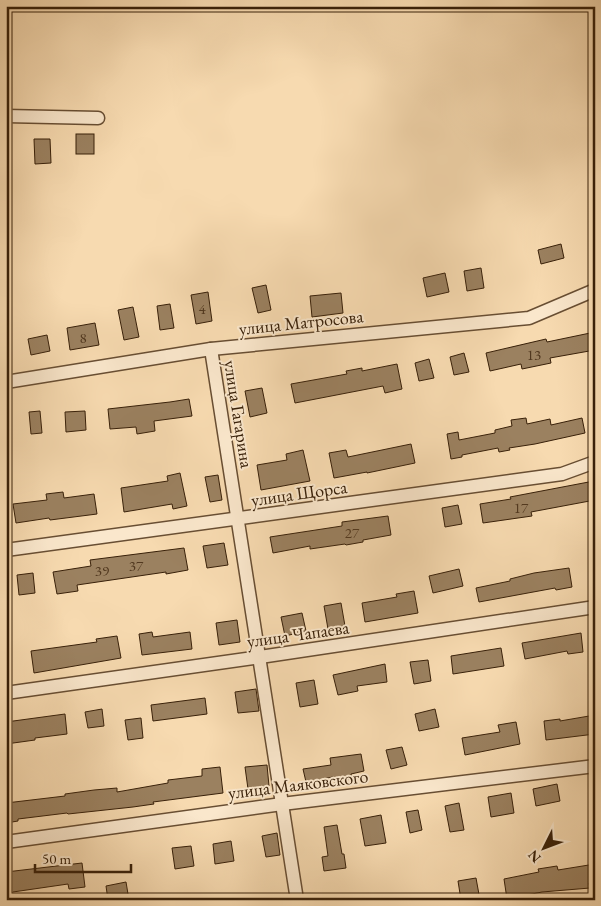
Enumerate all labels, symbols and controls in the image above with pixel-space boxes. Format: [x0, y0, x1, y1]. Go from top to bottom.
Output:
house number: 4 [198, 299, 206, 318]
street label: улица Матросова [238, 304, 365, 340]
house number: 8 [79, 328, 87, 347]
house number: 13 [527, 345, 541, 364]
street label: улица Гагарина [219, 358, 259, 470]
street label: улица Щорса [250, 475, 349, 511]
house number: 17 [514, 498, 529, 517]
house number: 27 [345, 523, 360, 542]
house number: 37 [129, 556, 144, 575]
house number: 39 [95, 561, 109, 580]
street label: улица Чапаева [245, 615, 351, 653]
street label: улица Маяковского [227, 764, 369, 804]
north arrow [518, 824, 568, 874]
scale bar [35, 841, 131, 873]
text: N [523, 846, 545, 867]
text: 50 m [42, 849, 71, 868]

